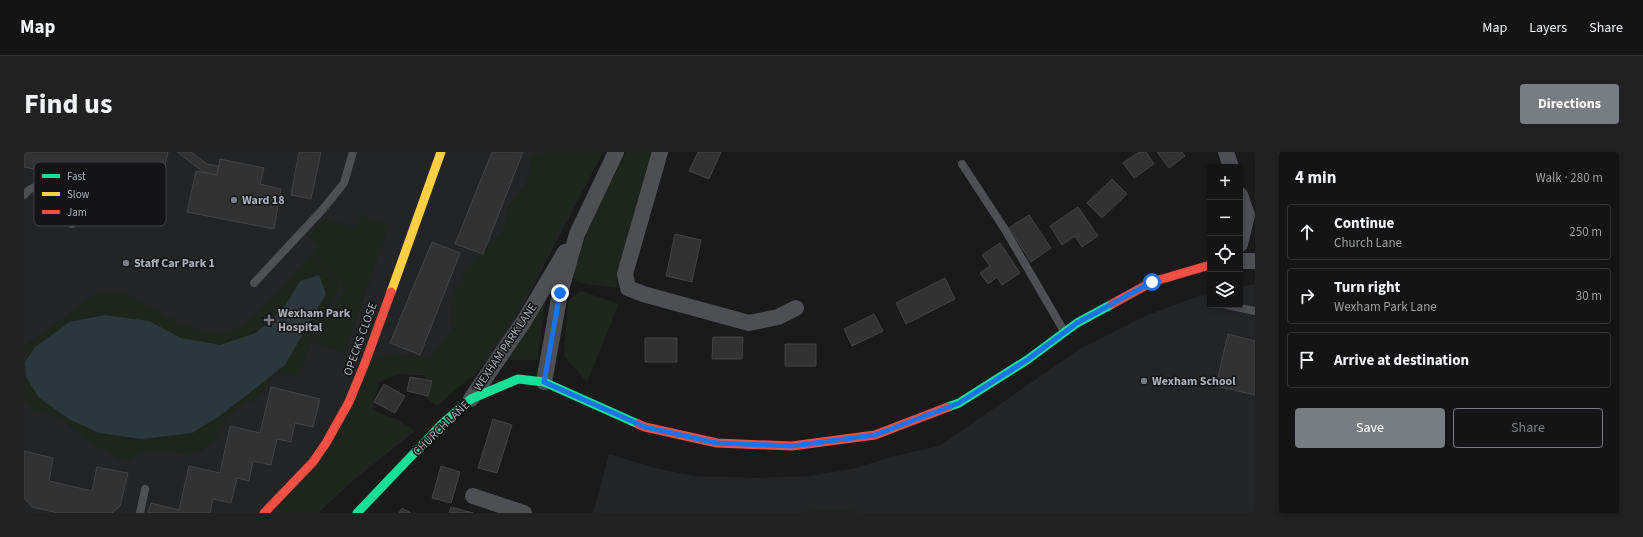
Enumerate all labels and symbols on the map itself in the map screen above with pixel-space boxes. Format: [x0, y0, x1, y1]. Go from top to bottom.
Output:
legend [34, 162, 166, 226]
text: Fast [67, 169, 86, 184]
text: Slow [67, 187, 90, 202]
place label: Ward 18 [242, 192, 285, 209]
marker: Ward 18 [229, 195, 239, 205]
text: Jam [67, 205, 87, 220]
place label: Staff Car Park 1 [134, 255, 215, 272]
marker: Staff Car Park 1 [121, 258, 131, 268]
route start [1143, 273, 1161, 291]
route end [551, 284, 569, 302]
street label: OPECKS CLOSE [339, 300, 382, 378]
street label: WEXHAM PARK LANE [470, 300, 541, 395]
place label: Wexham Park Hospital [278, 305, 351, 336]
marker: Wexham Park Hospital [263, 314, 275, 326]
place label: Wexham School [1152, 373, 1236, 390]
marker: Wexham School [1139, 376, 1149, 386]
street label: CHURCH LANE [409, 397, 473, 460]

